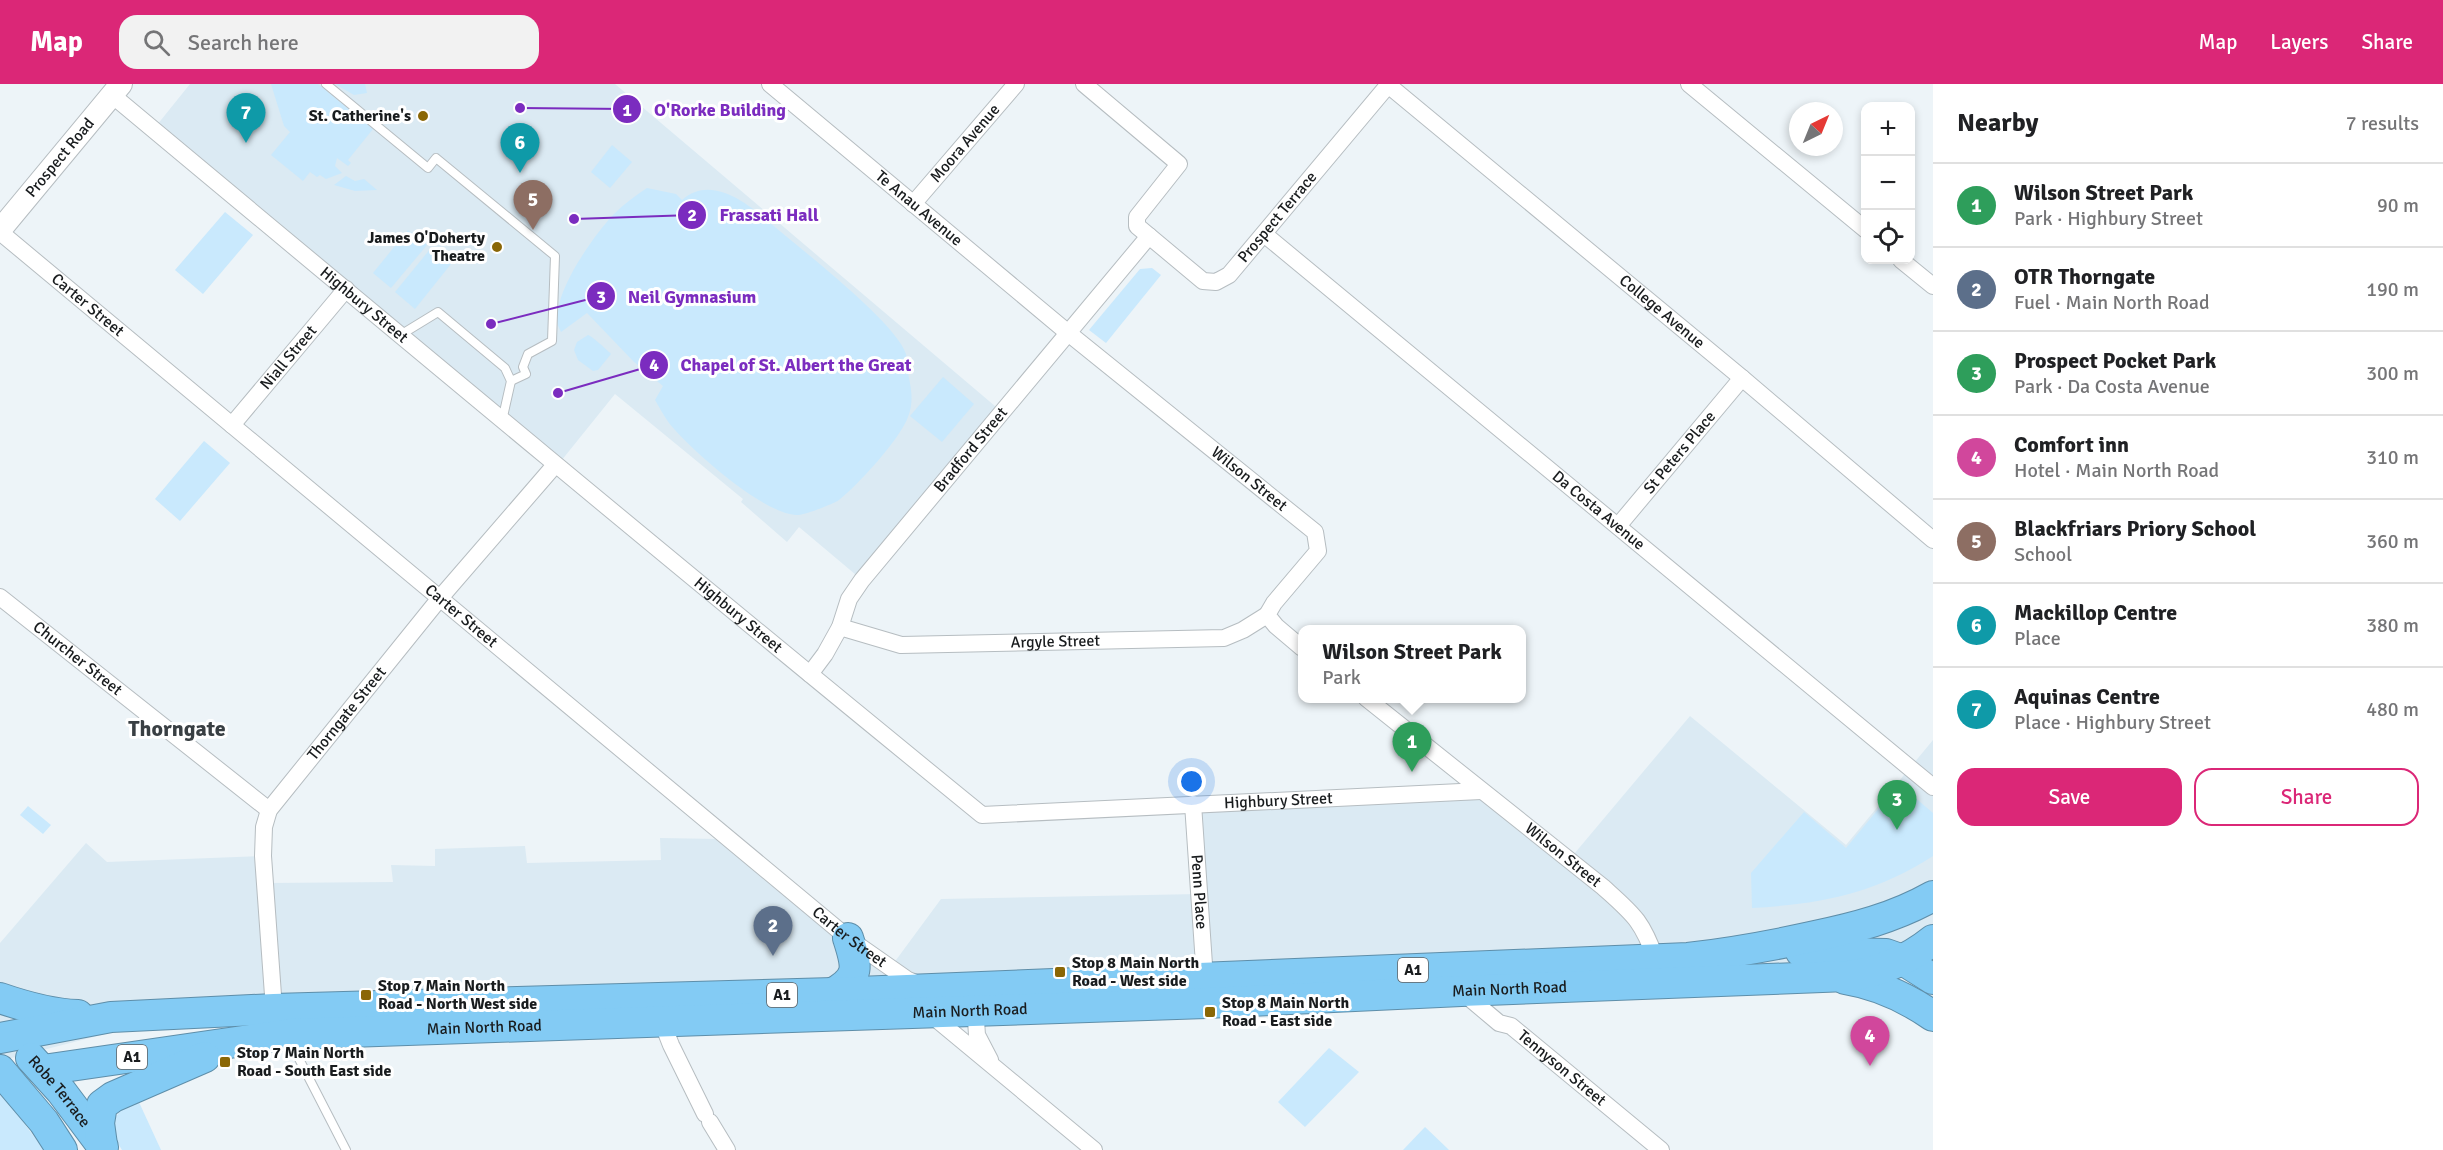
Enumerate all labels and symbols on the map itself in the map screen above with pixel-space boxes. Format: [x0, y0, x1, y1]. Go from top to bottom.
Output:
callout: O'Rorke Building [612, 91, 798, 127]
pin: 7 [226, 94, 266, 143]
text: 1 [622, 99, 632, 121]
text: O'Rorke Building [654, 99, 786, 121]
street label: Moora Avenue [926, 100, 1004, 187]
north arrow [1789, 102, 1843, 156]
place label: St. Catherine's [309, 106, 411, 126]
marker: St. Catherine's [416, 109, 430, 123]
street label: Prospect Road [21, 114, 99, 201]
pin: 6 [500, 124, 540, 173]
street label: Te Anau Avenue [871, 166, 966, 250]
street label: Prospect Terrace [1234, 168, 1321, 267]
pin: 5 [514, 180, 552, 230]
callout: Frassati Hall [677, 197, 831, 233]
text: 2 [687, 204, 697, 226]
text: Frassati Hall [719, 204, 819, 226]
place label: James O'Doherty Theatre [367, 228, 485, 266]
marker: James O'Doherty Theatre [490, 240, 504, 254]
street label: Highbury Street [316, 263, 412, 348]
street label: Carter Street [47, 269, 128, 341]
street label: College Avenue [1615, 270, 1709, 353]
callout: Neil Gymnasium [586, 278, 768, 314]
text: 3 [596, 286, 606, 308]
text: Neil Gymnasium [628, 286, 756, 308]
street label: Niall Street [256, 321, 321, 394]
callout: Chapel of St. Albert the Great [639, 347, 924, 383]
text: 4 [649, 354, 659, 376]
text: Chapel of St. Albert the Great [681, 354, 912, 376]
street label: Bradford Street [929, 403, 1012, 496]
street label: St Peters Place [1639, 407, 1720, 498]
street label: Wilson Street [1207, 442, 1292, 516]
street label: Da Costa Avenue [1548, 466, 1649, 555]
street label: Highbury Street [690, 573, 787, 658]
street label: Carter Street [421, 580, 502, 652]
street label: Churcher Street [29, 617, 127, 700]
street label: Argyle Street [1011, 631, 1101, 653]
street label: Thorngate Street [303, 662, 391, 765]
district label: Thorngate [128, 715, 226, 742]
pin: 1 [1392, 722, 1432, 772]
your location [1177, 767, 1206, 796]
pin: 3 [1878, 780, 1916, 830]
street label: Highbury Street [1224, 788, 1333, 813]
street label: Wilson Street [1521, 819, 1606, 892]
street label: Penn Place [1186, 854, 1212, 930]
street label: Carter Street [808, 902, 891, 972]
pin: 2 [754, 906, 792, 956]
place label: Stop 8 Main North Road - West side [1072, 953, 1200, 991]
road number: A1 [1398, 958, 1428, 982]
marker: Stop 8 Main North Road - West side [1053, 965, 1067, 979]
place label: Stop 7 Main North Road - North West side [378, 976, 537, 1014]
street label: Main North Road [1452, 977, 1568, 1001]
road number: A1 [767, 983, 797, 1007]
marker: Stop 7 Main North Road - North West side [359, 988, 373, 1002]
place label: Stop 8 Main North Road - East side [1222, 993, 1350, 1031]
street label: Main North Road [912, 999, 1028, 1023]
marker: Stop 8 Main North Road - East side [1203, 1005, 1217, 1019]
street label: Main North Road [426, 1016, 542, 1039]
pin: 4 [1850, 1016, 1890, 1066]
street label: Tennyson Street [1514, 1026, 1610, 1111]
place label: Stop 7 Main North Road - South East side [237, 1043, 391, 1081]
road number: A1 [117, 1045, 147, 1069]
street label: Robe Terrace [24, 1051, 95, 1132]
marker: Stop 7 Main North Road - South East side [218, 1055, 232, 1069]

